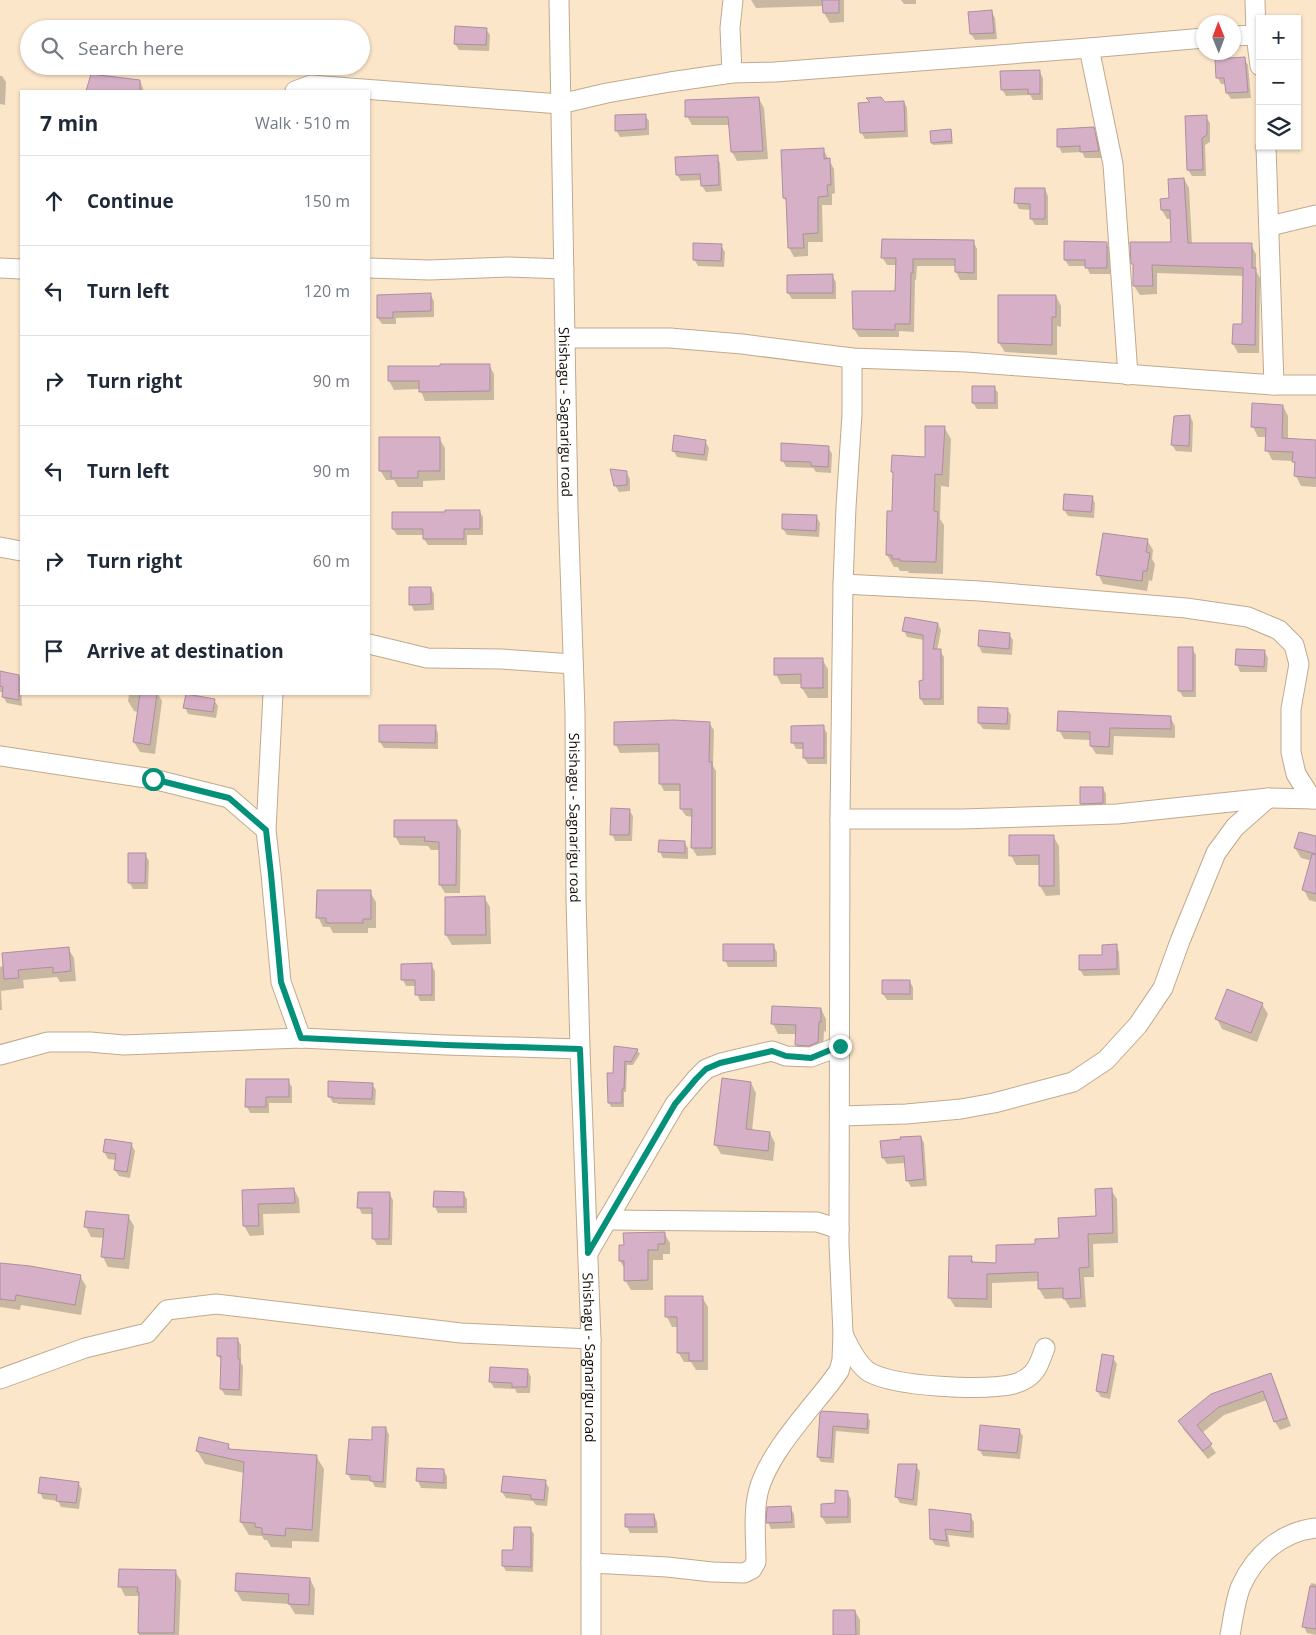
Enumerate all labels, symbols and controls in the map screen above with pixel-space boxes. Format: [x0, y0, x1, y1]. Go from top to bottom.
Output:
north arrow [1196, 15, 1241, 60]
map controls [1256, 15, 1301, 150]
button: + [1256, 15, 1301, 60]
search box [20, 20, 370, 75]
icon: search [38, 34, 66, 62]
text: Search here [78, 35, 184, 61]
button: − [1256, 60, 1301, 105]
button: layers [1256, 105, 1301, 150]
text: 7 min [40, 109, 98, 137]
text: Walk · 510 m [255, 112, 350, 134]
icon: ahead [40, 187, 68, 215]
text: Continue [87, 188, 174, 214]
text: 150 m [304, 190, 350, 212]
icon: left [40, 277, 68, 305]
text: Turn left [87, 278, 169, 304]
text: 120 m [304, 280, 350, 302]
street label: Shishagu - Sagnarigu road [555, 327, 577, 497]
icon: right [40, 367, 68, 395]
text: Turn right [87, 368, 182, 394]
text: 90 m [313, 370, 350, 392]
icon: left [40, 457, 68, 485]
text: Turn left [87, 458, 169, 484]
text: 90 m [313, 460, 350, 482]
icon: right [40, 547, 68, 575]
text: Turn right [87, 548, 182, 574]
text: 60 m [313, 550, 350, 572]
icon: arrive [40, 637, 68, 665]
text: Arrive at destination [87, 638, 284, 664]
street label: Shishagu - Sagnarigu road [566, 733, 586, 903]
route start [142, 768, 165, 791]
route end [829, 1035, 852, 1058]
street label: Shishagu - Sagnarigu road [579, 1272, 601, 1443]

